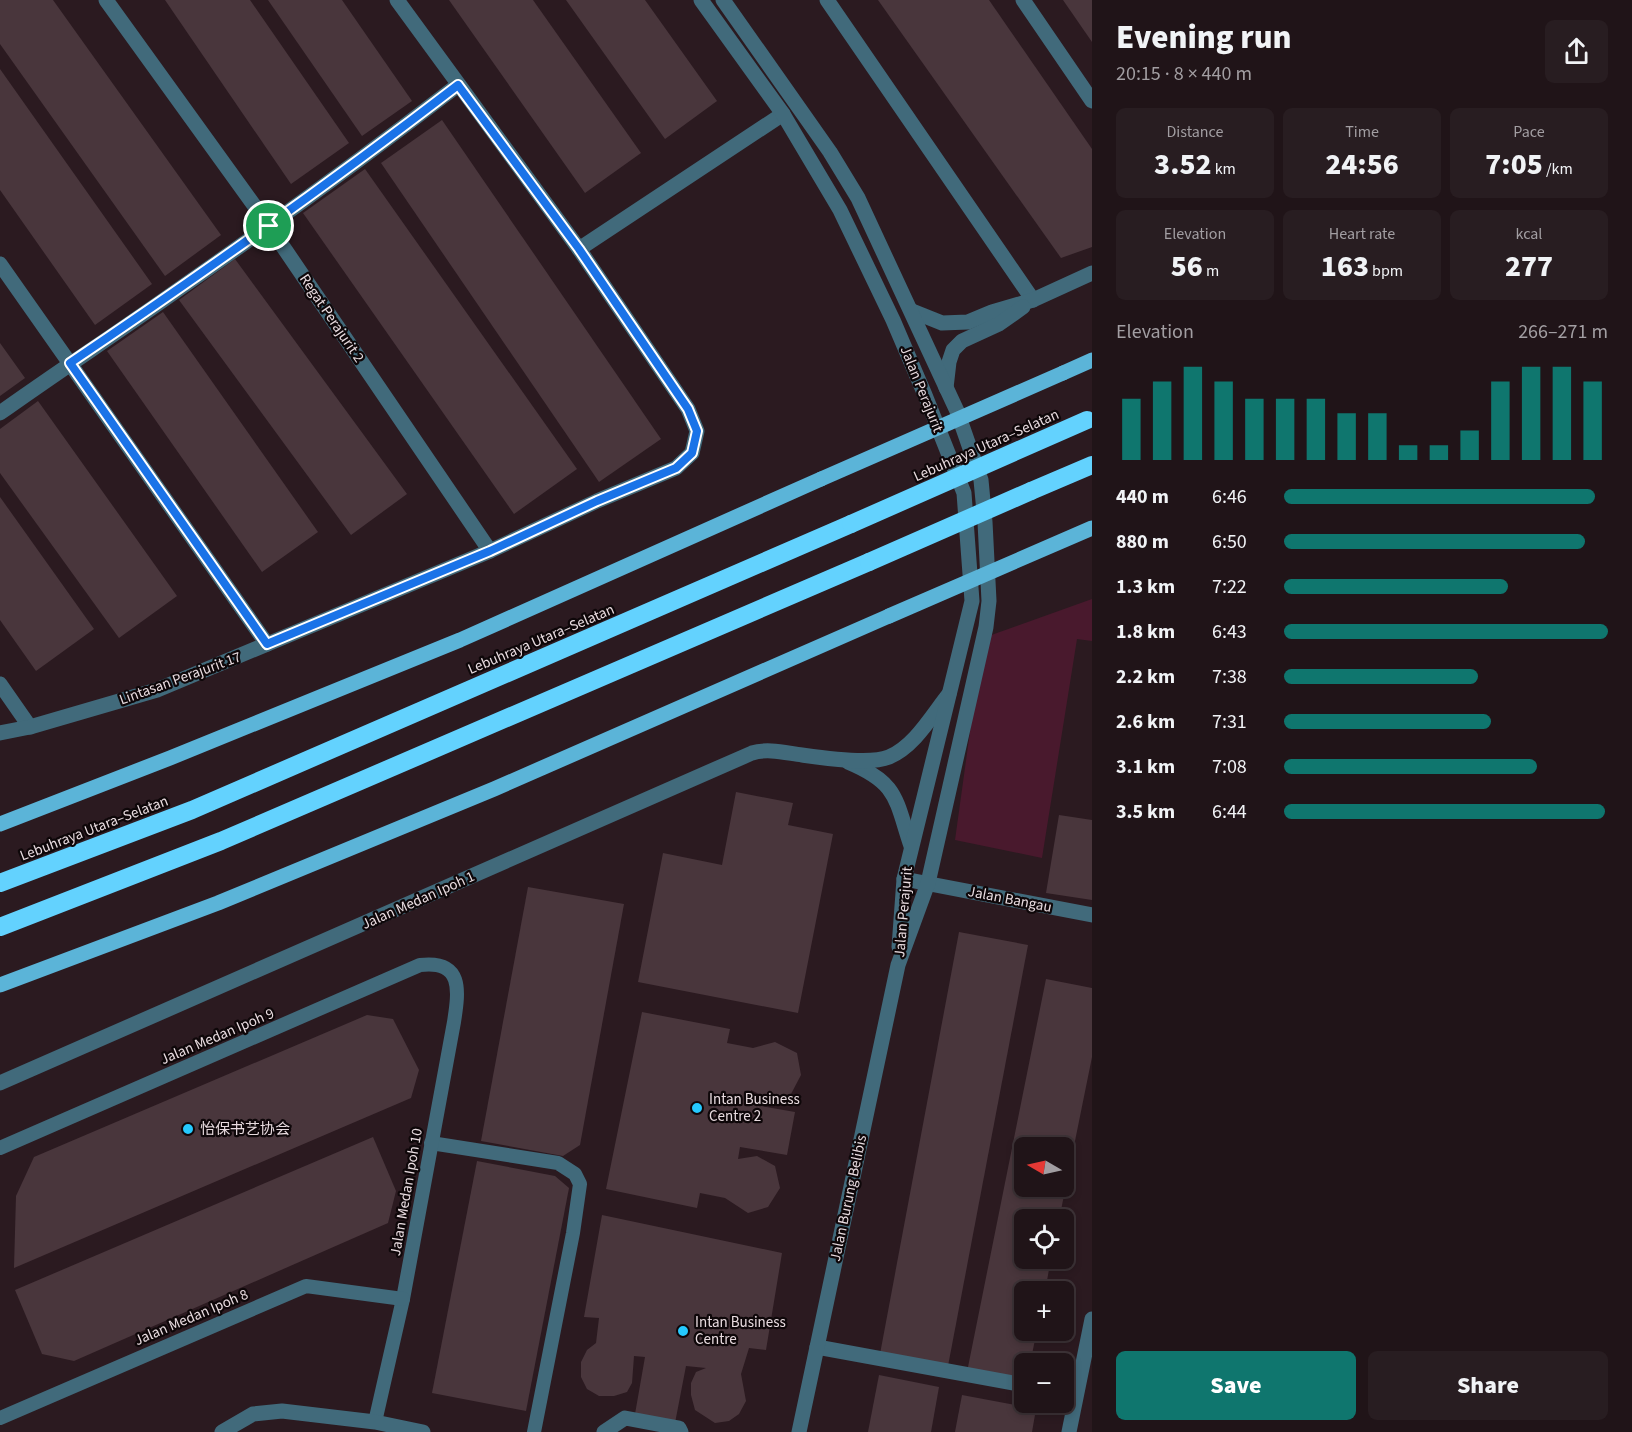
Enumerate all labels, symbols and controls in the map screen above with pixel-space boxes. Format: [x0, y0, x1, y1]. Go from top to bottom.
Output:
text: Evening run [1116, 14, 1292, 61]
button: share [1545, 20, 1608, 83]
text: 20:15 · 8 × 440 m [1116, 60, 1252, 88]
text: Distance [1167, 121, 1223, 143]
text: Time [1345, 121, 1379, 143]
text: Pace [1513, 121, 1545, 143]
text: 3.52 [1154, 143, 1211, 186]
text: 24:56 [1325, 143, 1399, 186]
text: 7:05 [1485, 143, 1543, 186]
text: km [1211, 158, 1236, 180]
text: /km [1543, 158, 1573, 180]
pin [243, 200, 294, 251]
icon: arrive [252, 209, 285, 242]
text: Elevation [1164, 223, 1226, 245]
text: Heart rate [1329, 223, 1395, 245]
text: kcal [1516, 223, 1542, 245]
text: 56 [1171, 245, 1203, 288]
text: 163 [1321, 245, 1369, 288]
text: 277 [1505, 245, 1553, 288]
text: m [1203, 260, 1219, 282]
text: bpm [1369, 260, 1403, 282]
street label: Regat Perajurit 2 [294, 270, 369, 367]
text: Elevation [1116, 318, 1194, 346]
text: 266–271 m [1518, 318, 1608, 346]
street label: Jalan Perajurit [895, 343, 948, 435]
street label: Lebuhraya Utara–Selatan [910, 404, 1062, 487]
text: 440 m [1116, 483, 1169, 511]
text: 6:46 [1212, 483, 1247, 511]
text: 880 m [1116, 528, 1169, 556]
text: 6:50 [1212, 528, 1247, 556]
text: 1.3 km [1116, 573, 1175, 601]
text: 7:22 [1212, 573, 1247, 601]
street label: Lebuhraya Utara–Selatan [465, 599, 618, 680]
text: 1.8 km [1116, 618, 1175, 646]
text: 6:43 [1212, 618, 1247, 646]
street label: Lintasan Perajurit 17 [116, 647, 244, 710]
text: 2.2 km [1116, 663, 1175, 691]
text: 7:38 [1212, 663, 1247, 691]
text: 2.6 km [1116, 708, 1175, 736]
text: 7:31 [1212, 708, 1247, 736]
text: 3.1 km [1116, 753, 1175, 781]
text: 7:08 [1212, 753, 1247, 781]
street label: Lebuhraya Utara–Selatan [17, 790, 171, 866]
text: 3.5 km [1116, 798, 1175, 826]
text: 6:44 [1212, 798, 1247, 826]
street label: Jalan Medan Ipoh 1 [358, 866, 478, 935]
street label: Jalan Perajurit [889, 866, 918, 958]
street label: Jalan Bangau [966, 881, 1054, 918]
street label: Jalan Medan Ipoh 9 [157, 1003, 277, 1070]
place label: Intan Business Centre 2 [709, 1089, 800, 1127]
marker: Intan Business Centre 2 [690, 1101, 704, 1115]
place label: 怡保书艺协会 [200, 1119, 290, 1140]
marker: 怡保书艺协会 [181, 1122, 195, 1136]
street label: Jalan Medan Ipoh 10 [385, 1127, 428, 1258]
street label: Jalan Burung Belibis [825, 1133, 872, 1263]
north arrow [1014, 1137, 1074, 1197]
map controls [1014, 1137, 1074, 1413]
button: locate [1014, 1209, 1074, 1269]
button: + [1014, 1281, 1074, 1341]
street label: Jalan Medan Ipoh 8 [131, 1284, 251, 1351]
place label: Intan Business Centre [695, 1312, 786, 1350]
marker: Intan Business Centre [676, 1324, 690, 1338]
button: Save [1116, 1351, 1356, 1420]
button: Share [1368, 1351, 1608, 1420]
button: − [1014, 1353, 1074, 1413]

